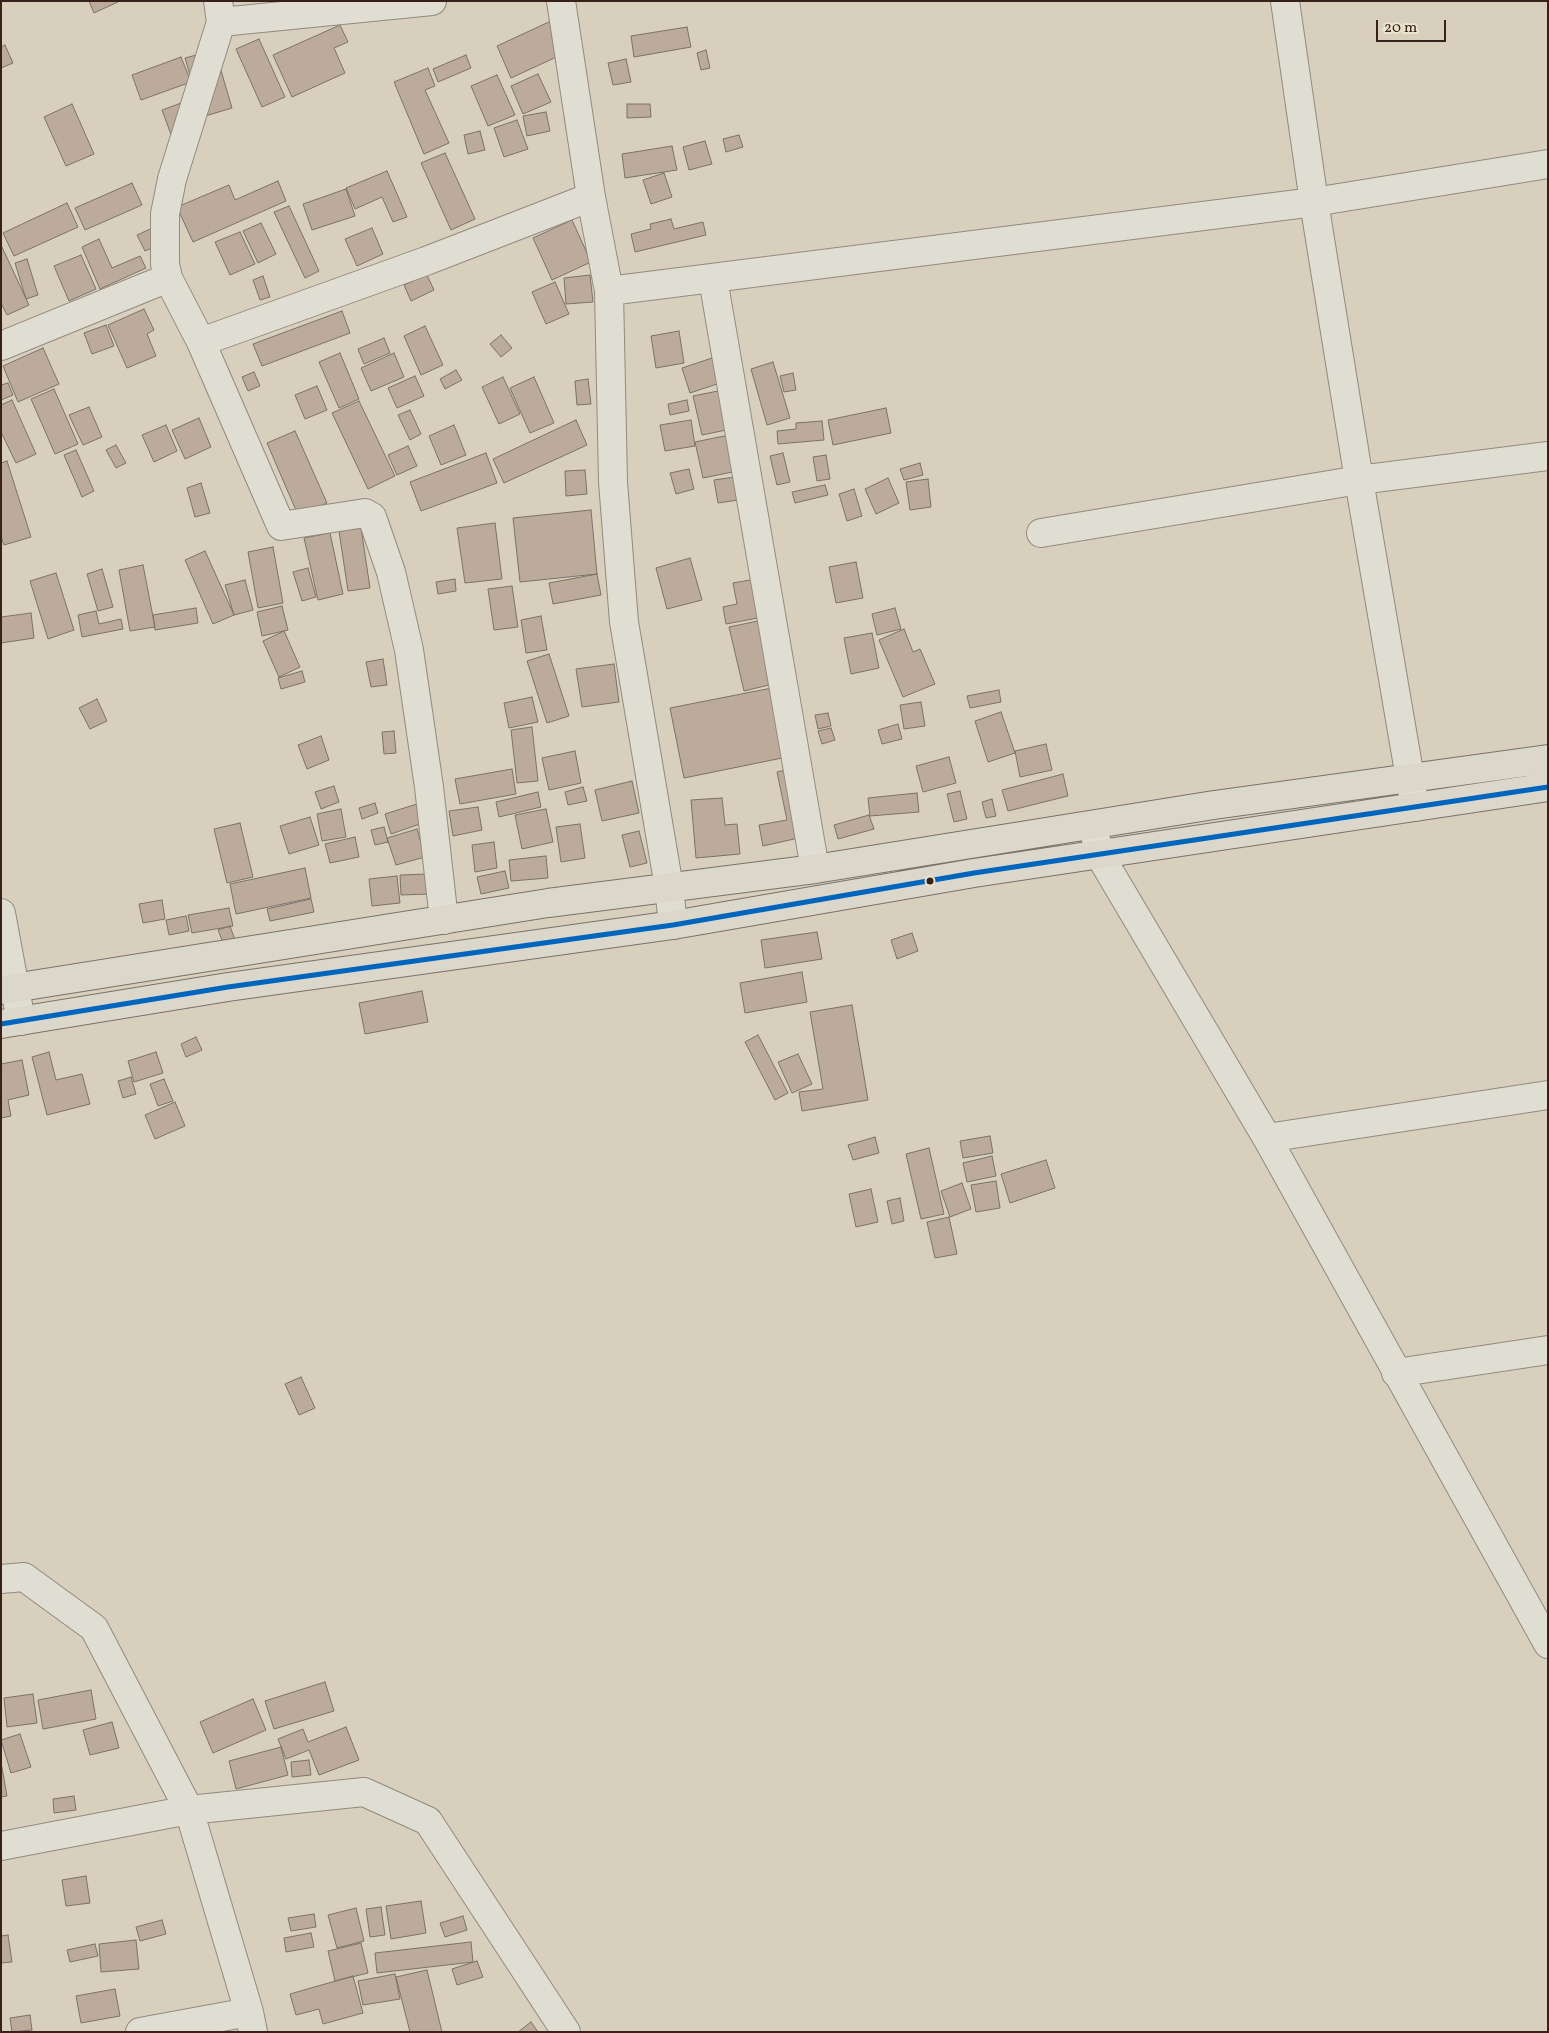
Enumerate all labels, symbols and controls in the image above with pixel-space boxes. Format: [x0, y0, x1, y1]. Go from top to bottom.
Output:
scale bar [1379, 10, 1449, 42]
text: 20 m [1384, 18, 1417, 39]
unlabelled marker [925, 876, 935, 886]

